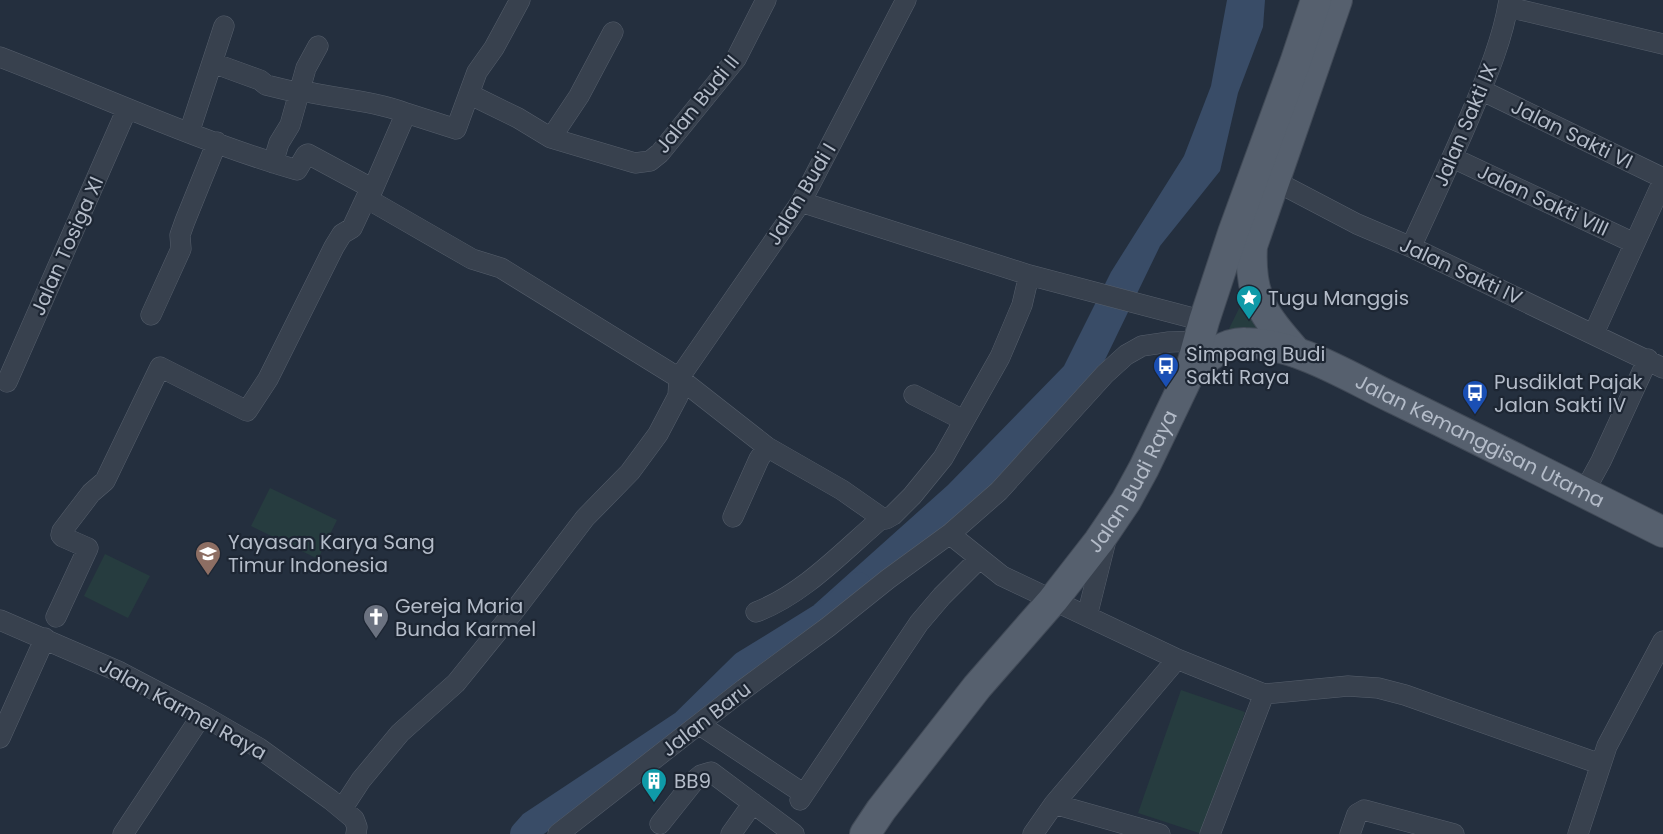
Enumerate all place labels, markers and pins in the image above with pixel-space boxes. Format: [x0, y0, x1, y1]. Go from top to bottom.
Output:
place icon: Tugu Manggis [1234, 283, 1264, 321]
place label: Tugu Manggis [1268, 284, 1409, 312]
place label: Simpang Budi Sakti Raya [1186, 340, 1325, 391]
bus stop icon: Simpang Budi Sakti Raya [1151, 351, 1181, 389]
place label: Pusdiklat Pajak Jalan Sakti IV [1494, 368, 1643, 419]
bus stop icon: Pusdiklat Pajak Jalan Sakti IV [1460, 378, 1490, 416]
place label: Yayasan Karya Sang Timur Indonesia [228, 528, 435, 579]
school or university icon: Yayasan Karya Sang Timur Indonesia [193, 539, 223, 577]
place label: Gereja Maria Bunda Karmel [395, 592, 536, 643]
church icon: Gereja Maria Bunda Karmel [361, 602, 391, 640]
building icon: BB9 [639, 766, 669, 804]
place label: BB9 [674, 767, 711, 795]

